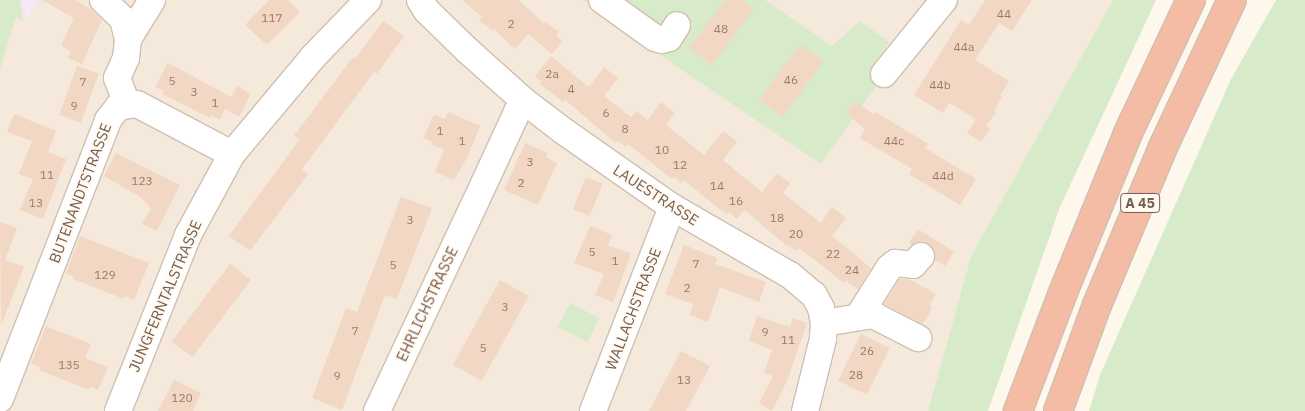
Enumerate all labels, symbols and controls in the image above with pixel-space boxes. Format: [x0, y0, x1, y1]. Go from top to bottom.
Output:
house number: 44 [997, 7, 1011, 21]
house number: 117 [261, 11, 283, 25]
house number: 2 [507, 17, 515, 31]
house number: 48 [714, 22, 728, 36]
house number: 44a [954, 40, 974, 54]
house number: 2a [545, 67, 559, 81]
house number: 46 [784, 73, 798, 87]
house number: 5 [168, 74, 176, 88]
house number: 7 [79, 75, 87, 89]
house number: 44b [929, 78, 951, 92]
house number: 4 [567, 82, 575, 96]
house number: 3 [190, 85, 198, 99]
house number: 1 [211, 96, 219, 110]
house number: 9 [70, 99, 78, 113]
house number: 6 [602, 106, 610, 120]
street label: BUTENANDTSTRASSE [45, 120, 115, 266]
house number: 8 [621, 122, 629, 136]
house number: 1 [436, 124, 444, 138]
house number: 1 [458, 134, 466, 148]
house number: 44c [884, 134, 904, 148]
house number: 10 [655, 143, 669, 157]
house number: 3 [526, 155, 534, 169]
house number: 12 [673, 158, 687, 172]
street label: LAUESTRASSE [610, 161, 702, 229]
house number: 11 [40, 168, 54, 182]
house number: 44d [932, 169, 954, 183]
house number: 123 [131, 174, 153, 188]
house number: 2 [517, 176, 525, 190]
house number: 14 [710, 179, 724, 193]
road number: A 45 [1120, 192, 1160, 214]
house number: 16 [729, 194, 743, 208]
house number: 13 [29, 196, 43, 210]
house number: 18 [770, 211, 784, 225]
house number: 3 [406, 213, 414, 227]
street label: JUNGFERNTALSTRASSE [125, 217, 205, 375]
house number: 20 [789, 227, 803, 241]
street label: EHRLICHSTRASSE [392, 244, 462, 364]
house number: 5 [588, 245, 596, 259]
street label: WALLACHSTRASSE [601, 245, 665, 373]
house number: 22 [826, 247, 840, 261]
house number: 1 [611, 254, 619, 268]
house number: 7 [692, 257, 700, 271]
house number: 5 [389, 258, 397, 272]
house number: 24 [845, 263, 859, 277]
house number: 129 [94, 268, 116, 282]
house number: 2 [683, 281, 691, 295]
house number: 3 [501, 300, 509, 314]
house number: 7 [351, 324, 359, 338]
house number: 9 [761, 325, 769, 339]
house number: 11 [781, 333, 795, 347]
house number: 5 [479, 341, 487, 355]
house number: 26 [860, 344, 874, 358]
house number: 135 [58, 358, 80, 372]
house number: 28 [849, 368, 863, 382]
house number: 9 [333, 369, 341, 383]
house number: 13 [677, 373, 691, 387]
house number: 120 [171, 391, 193, 405]

